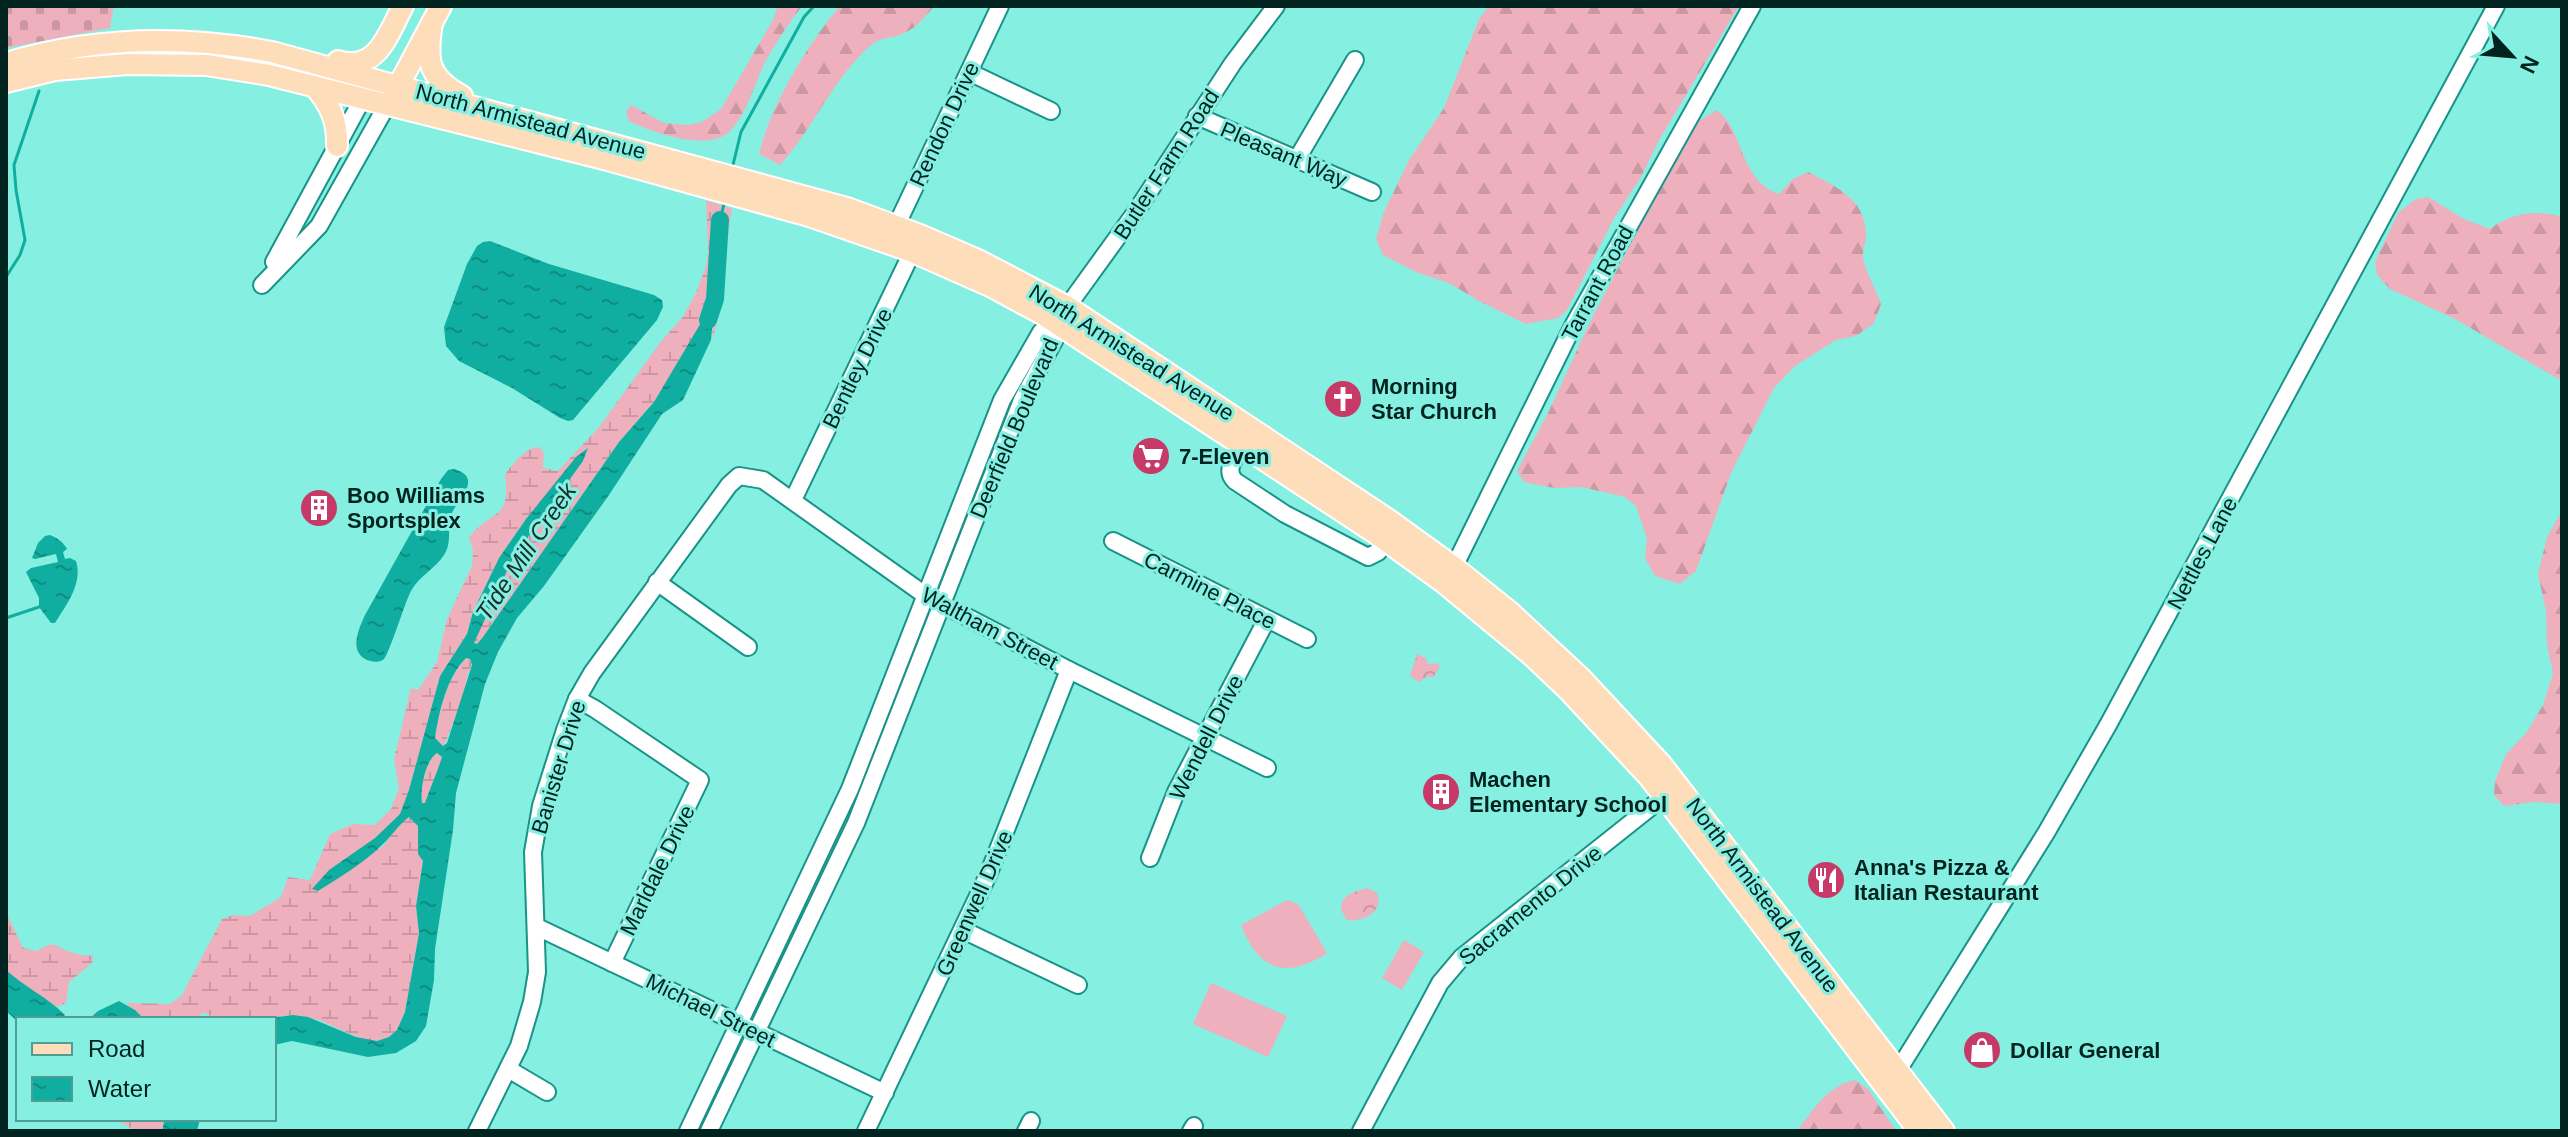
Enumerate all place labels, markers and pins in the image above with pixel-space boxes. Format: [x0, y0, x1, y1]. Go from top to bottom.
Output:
place label: Morning Star Church [1371, 374, 1497, 424]
church icon: Morning Star Church [1322, 378, 1364, 420]
supermarket icon: 7-Eleven [1130, 435, 1172, 477]
place label: 7-Eleven [1179, 444, 1270, 469]
place label: Boo Williams Sportsplex [347, 483, 485, 533]
building icon: Boo Williams Sportsplex [298, 487, 340, 529]
place label: Machen Elementary School [1469, 767, 1667, 817]
building icon: Machen Elementary School [1420, 771, 1462, 813]
place label: Anna's Pizza & Italian Restaurant [1854, 855, 2039, 905]
restaurant icon: Anna's Pizza & Italian Restaurant [1805, 859, 1847, 901]
shop icon: Dollar General [1961, 1029, 2003, 1071]
place label: Dollar General [2010, 1038, 2160, 1063]

